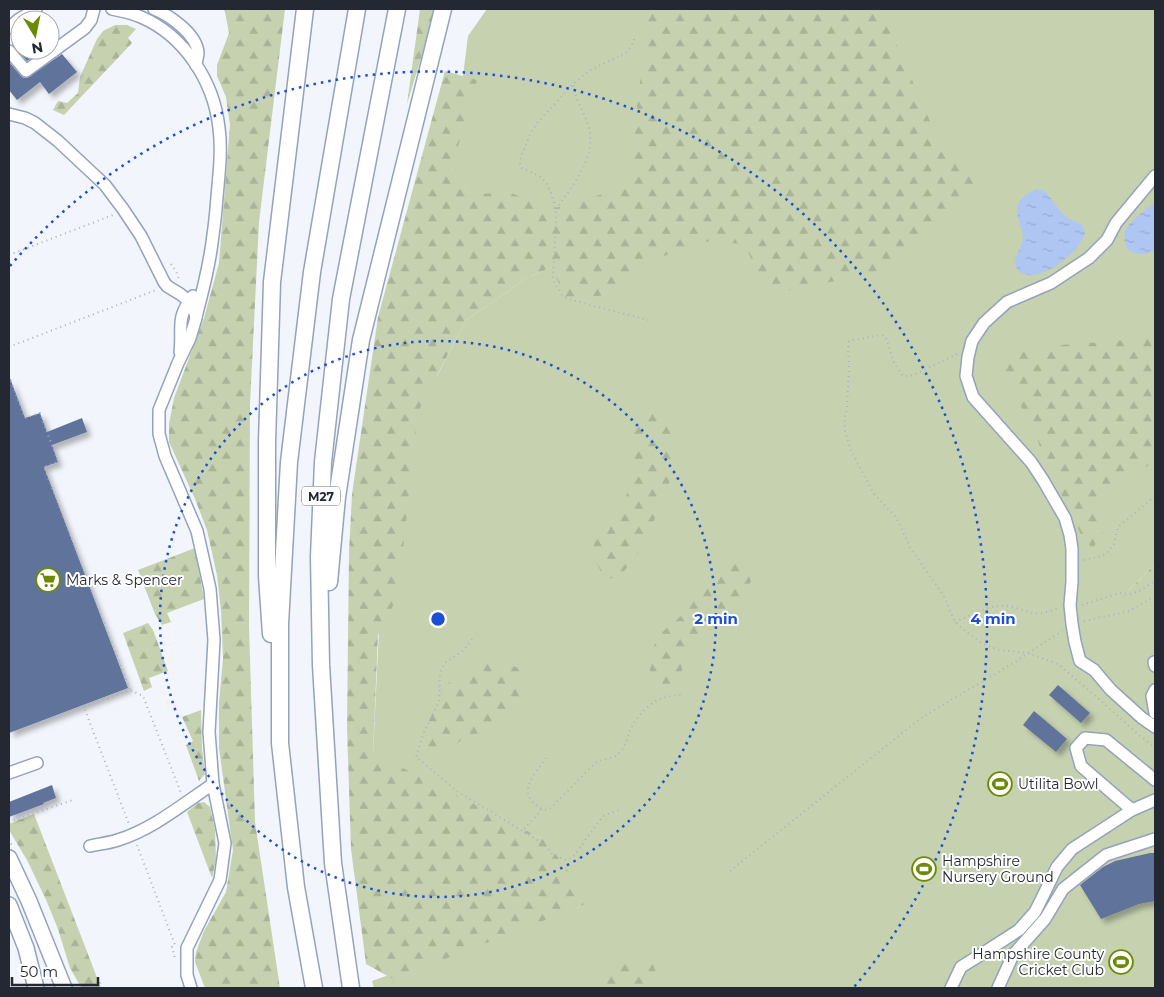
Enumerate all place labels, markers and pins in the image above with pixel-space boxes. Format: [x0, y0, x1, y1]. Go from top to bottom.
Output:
supermarket icon: Marks & Spencer [35, 567, 61, 593]
place label: Marks & Spencer [66, 571, 183, 589]
centre of rings [429, 610, 447, 628]
sports icon: Utilita Bowl [987, 771, 1013, 797]
place label: Utilita Bowl [1018, 775, 1098, 793]
place label: Hampshire Nursery Ground [942, 852, 1054, 886]
sports icon: Hampshire Nursery Ground [911, 856, 937, 882]
place label: Hampshire County Cricket Club [972, 945, 1104, 979]
sports icon: Hampshire County Cricket Club [1108, 949, 1134, 975]

